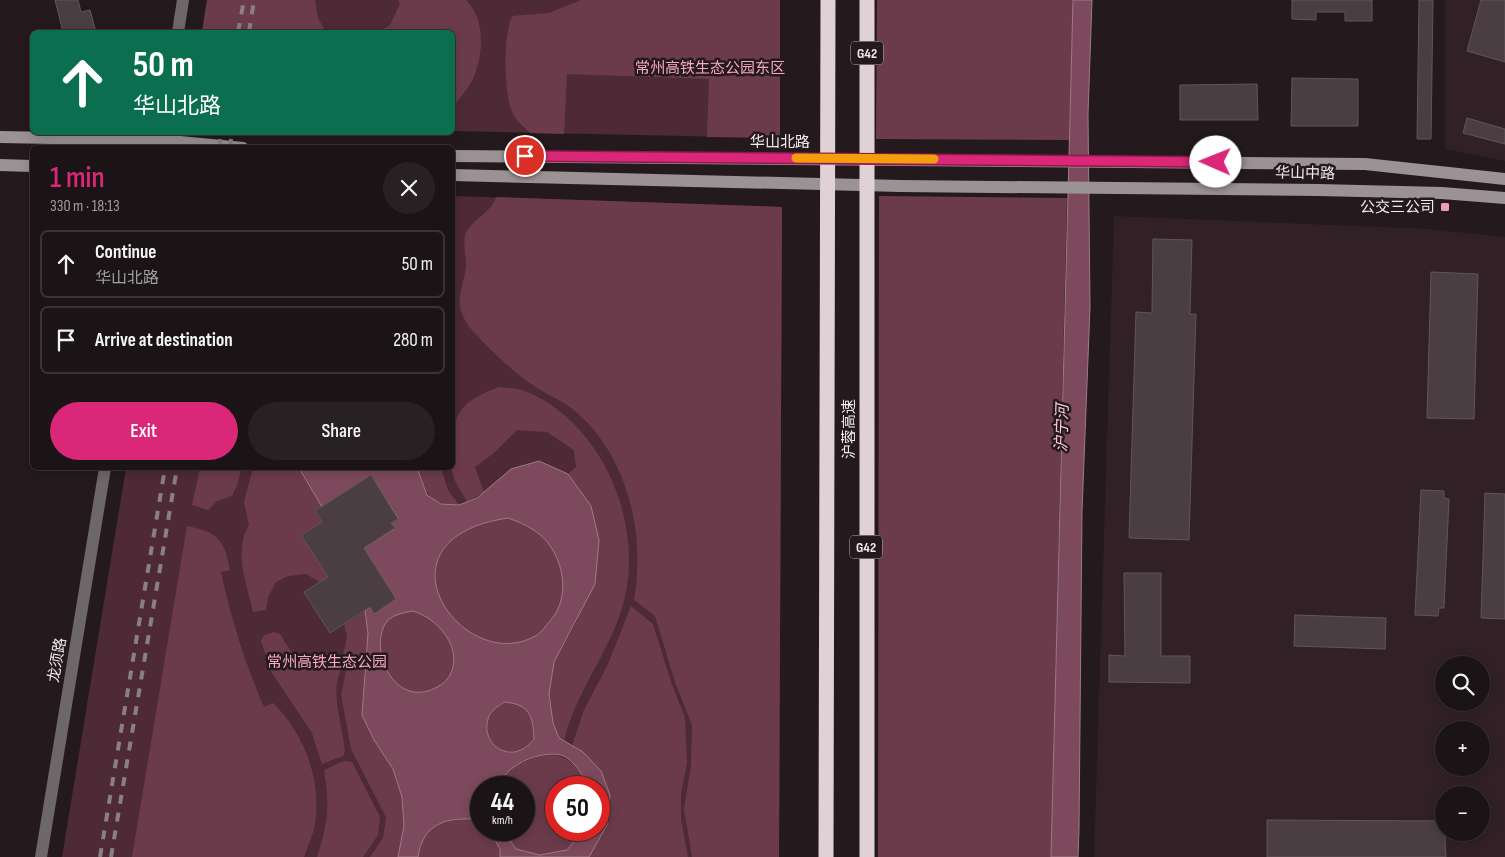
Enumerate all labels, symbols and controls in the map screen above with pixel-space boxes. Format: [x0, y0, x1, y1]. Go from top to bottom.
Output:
road number: G42 [851, 42, 883, 64]
text: 50 m [133, 44, 194, 87]
icon: ahead [50, 50, 115, 115]
park label: 常州高铁生态公园东区 [635, 59, 785, 78]
text: 华山北路 [133, 93, 221, 120]
street label: 华山北路 [750, 133, 810, 152]
pin [504, 135, 546, 177]
position arrow [1189, 135, 1241, 187]
icon: arrive [511, 142, 539, 170]
text: 1 min [50, 160, 105, 196]
button: close [383, 162, 435, 214]
street label: 华山中路 [1275, 163, 1335, 184]
text: 330 m · 18:13 [50, 197, 120, 216]
place label: 公交三公司 [1360, 198, 1435, 217]
marker: 公交三公司 [1439, 201, 1451, 213]
text: Continue [95, 241, 156, 264]
icon: ahead [52, 250, 80, 278]
text: 50 m [402, 253, 433, 276]
text: 华山北路 [95, 269, 159, 288]
icon: arrive [52, 326, 80, 354]
text: Arrive at destination [95, 329, 233, 352]
text: 280 m [393, 329, 433, 352]
street label: 沪蓉高速 [840, 399, 859, 459]
water label: 沪宁河 [1052, 401, 1073, 452]
button: Exit [50, 402, 238, 460]
button: Share [248, 402, 435, 460]
road number: G42 [850, 536, 882, 558]
street label: 龙须路 [44, 636, 71, 684]
park label: 常州高铁生态公园 [267, 653, 387, 672]
map controls [1435, 656, 1490, 841]
button: search [1435, 656, 1490, 711]
button: + [1435, 721, 1490, 776]
speed limit sign: 50 [545, 776, 610, 841]
button: − [1435, 786, 1490, 841]
text: 44 [491, 787, 514, 818]
text: km/h [492, 813, 513, 828]

